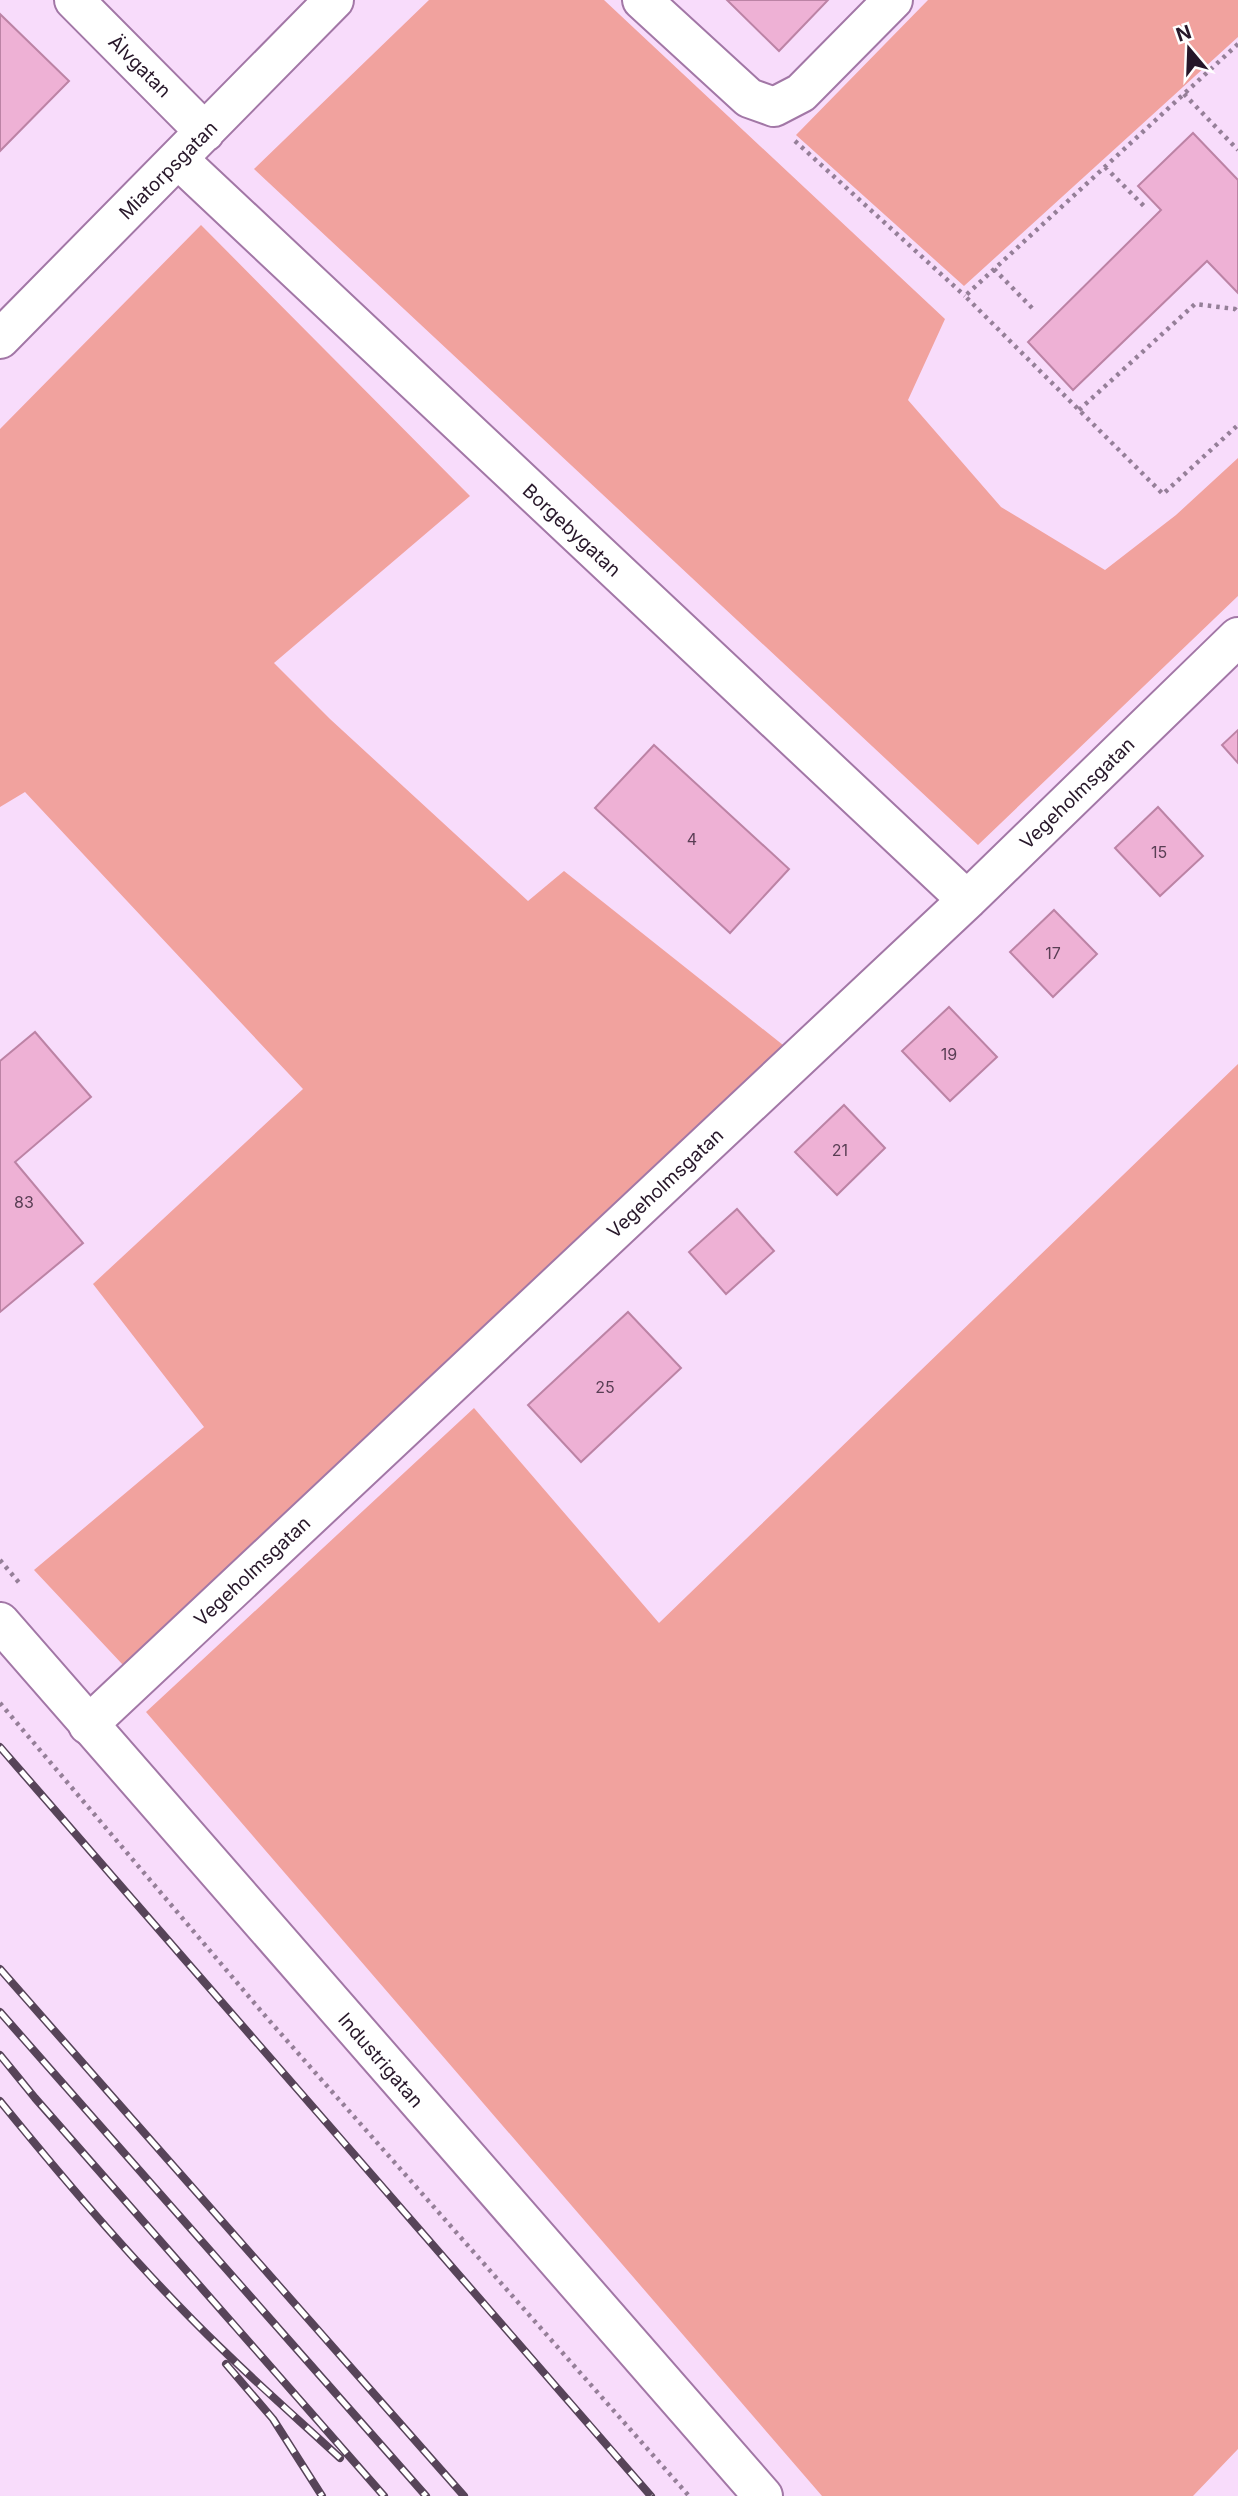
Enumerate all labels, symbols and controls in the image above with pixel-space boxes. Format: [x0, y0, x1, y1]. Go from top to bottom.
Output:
north arrow [1154, 14, 1224, 84]
text: N [1173, 20, 1194, 47]
street label: Älvgatan [104, 30, 176, 102]
street label: Miatorpsgatan [114, 116, 222, 224]
street label: Borgebygatan [518, 479, 625, 582]
street label: Vegeholmsgatan [1015, 733, 1139, 854]
house number: 4 [687, 829, 697, 849]
house number: 15 [1151, 842, 1167, 862]
house number: 17 [1045, 943, 1061, 963]
house number: 19 [941, 1044, 957, 1064]
street label: Vegeholmsgatan [603, 1124, 728, 1243]
house number: 21 [832, 1140, 848, 1160]
house number: 83 [14, 1192, 34, 1212]
house number: 25 [595, 1377, 615, 1397]
street label: Vegeholmsgatan [190, 1512, 315, 1631]
street label: Industrigatan [333, 2008, 428, 2112]

